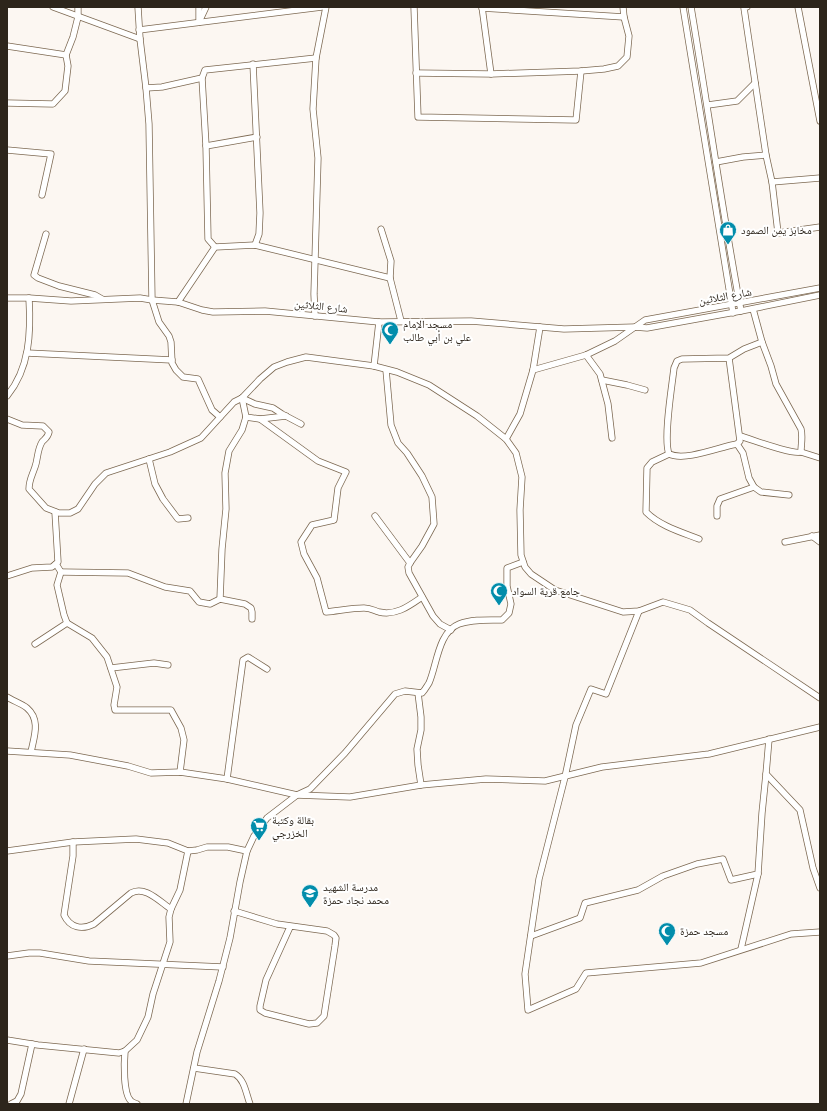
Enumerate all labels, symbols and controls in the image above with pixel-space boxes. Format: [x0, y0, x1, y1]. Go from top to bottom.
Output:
shop icon: مخابز يمن الصمود [718, 220, 738, 245]
place label: مخابز يمن الصمود [741, 223, 812, 237]
street label: شارع الثلاثين [697, 284, 753, 308]
street label: شارع الثلاثين [294, 296, 348, 316]
place label: مسجد الإمام علي بن أبي طالب [403, 317, 472, 346]
mosque icon: مسجد الإمام علي بن أبي طالب [380, 320, 400, 345]
mosque icon: جامع قرية السواد [489, 581, 509, 606]
place label: جامع قرية السواد [512, 584, 580, 598]
place label: بقالة وكتبة الخزرجي [272, 813, 314, 842]
supermarket icon: بقالة وكتبة الخزرجي [249, 816, 269, 841]
place label: مدرسة الشهيد محمد نجاد حمزة [323, 880, 389, 907]
school or university icon: مدرسة الشهيد محمد نجاد حمزة [300, 883, 320, 908]
mosque icon: مسجد حمزة [657, 921, 677, 946]
place label: مسجد حمزة [680, 924, 728, 938]

